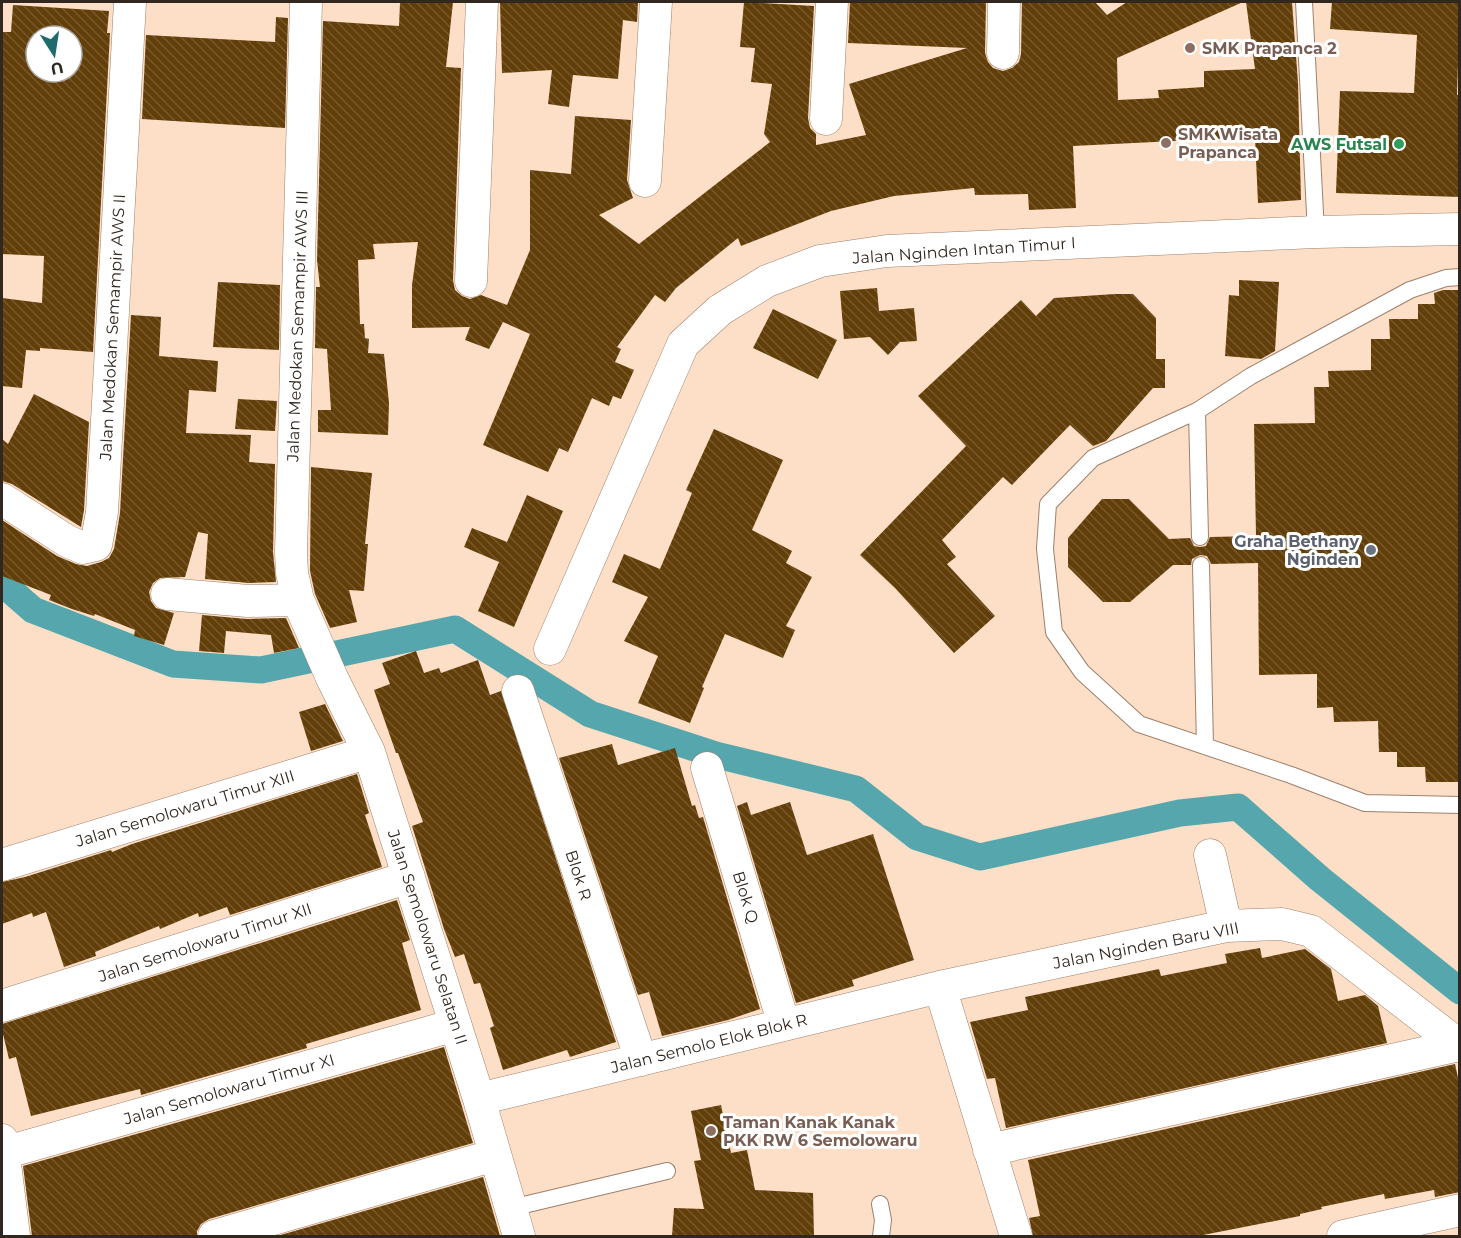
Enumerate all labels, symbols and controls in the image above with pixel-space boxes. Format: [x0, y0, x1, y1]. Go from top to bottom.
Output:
north arrow [24, 24, 84, 84]
place label: SMK Prapanca 2 [1202, 39, 1337, 58]
marker: SMK Prapanca 2 [1183, 41, 1197, 55]
text: U [49, 58, 65, 79]
place label: SMK Wisata Prapanca [1178, 125, 1278, 162]
place label: AWS Futsal [1290, 135, 1387, 154]
marker: SMK Wisata Prapanca [1159, 136, 1173, 150]
marker: AWS Futsal [1392, 137, 1406, 151]
street label: Jalan Medokan Semampir AWS III [283, 190, 312, 463]
street label: Jalan Medokan Semampir AWS II [96, 193, 129, 462]
street label: Jalan Nginden Intan Timur I [851, 233, 1076, 268]
place label: Graha Bethany Nginden [1234, 532, 1359, 569]
marker: Graha Bethany Nginden [1364, 543, 1378, 557]
street label: Jalan Semolowaru Timur XIII [72, 766, 297, 851]
street label: Jalan Semolowaru Selatan II [383, 826, 471, 1047]
street label: Blok R [561, 848, 596, 903]
street label: Blok Q [729, 869, 763, 926]
street label: Jalan Semolowaru Timur XII [95, 899, 314, 986]
street label: Jalan Nginden Baru VIII [1050, 918, 1241, 973]
street label: Jalan Semolo Elok Blok R [608, 1010, 809, 1077]
street label: Jalan Semolowaru Timur XI [121, 1050, 337, 1129]
place label: Taman Kanak Kanak PKK RW 6 Semolowaru [723, 1113, 917, 1150]
marker: Taman Kanak Kanak PKK RW 6 Semolowaru [704, 1124, 718, 1138]

